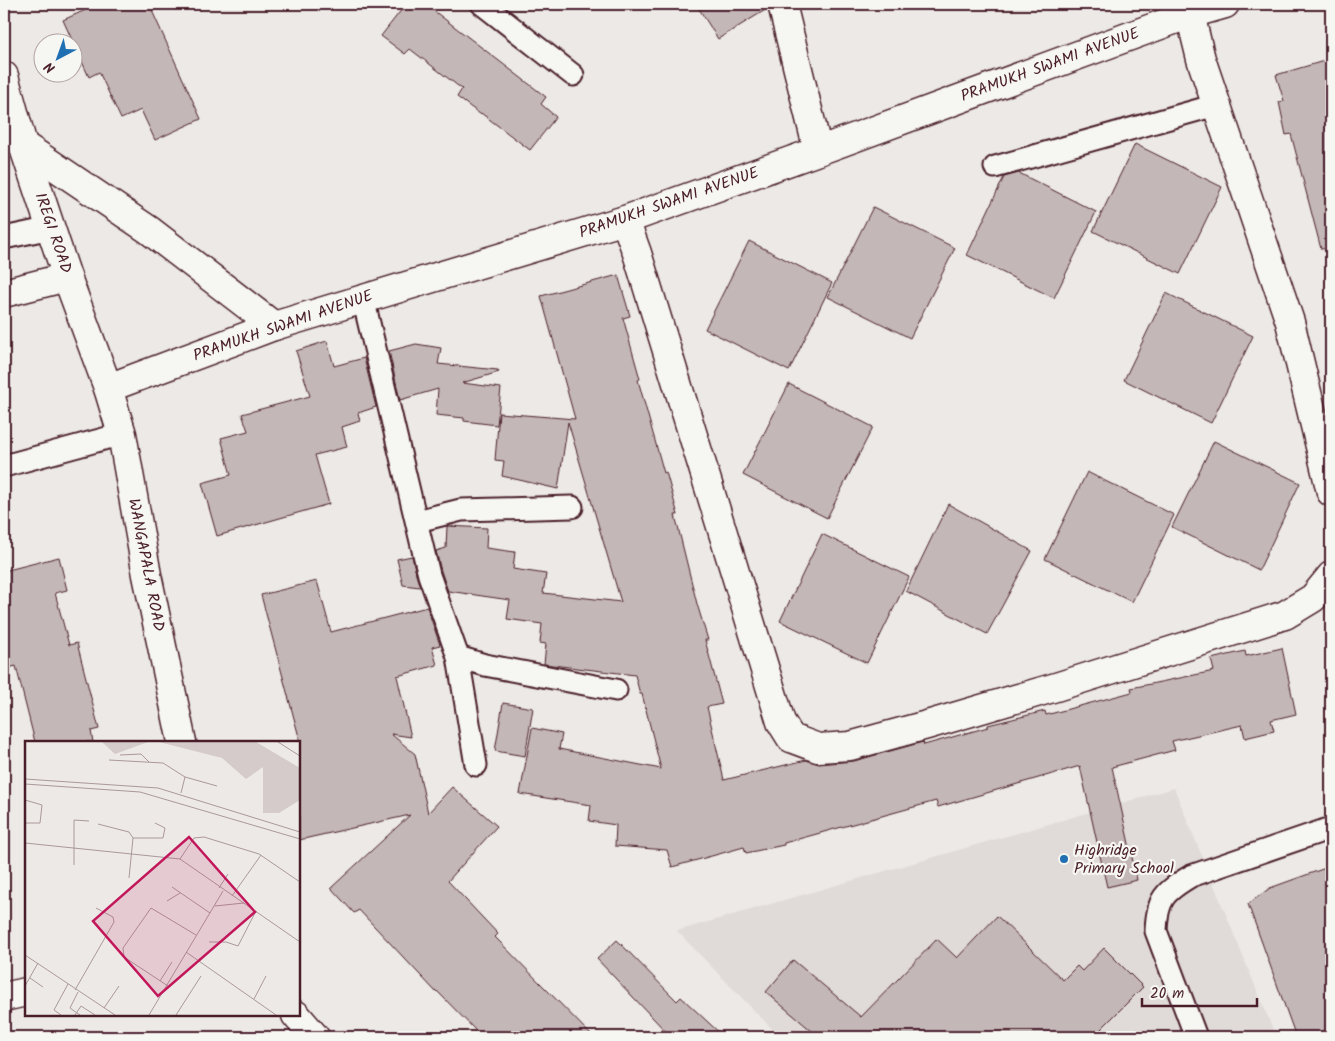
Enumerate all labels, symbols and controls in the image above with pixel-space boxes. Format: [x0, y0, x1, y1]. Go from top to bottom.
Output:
street label: PRAMUKH SWAMI AVENUE [957, 21, 1144, 109]
north arrow [32, 32, 82, 82]
text: N [39, 56, 61, 78]
street label: PRAMUKH SWAMI AVENUE [576, 160, 763, 246]
street label: IREGI ROAD [28, 189, 78, 277]
street label: PRAMUKH SWAMI AVENUE [190, 283, 377, 369]
street label: WANGAPALA ROAD [121, 496, 171, 634]
inset map [25, 741, 300, 1016]
place label: Highridge Primary School [1074, 838, 1174, 881]
marker: Highridge Primary School [1058, 853, 1070, 865]
scale bar [1142, 976, 1258, 1008]
text: 20 m [1150, 982, 1184, 1006]

